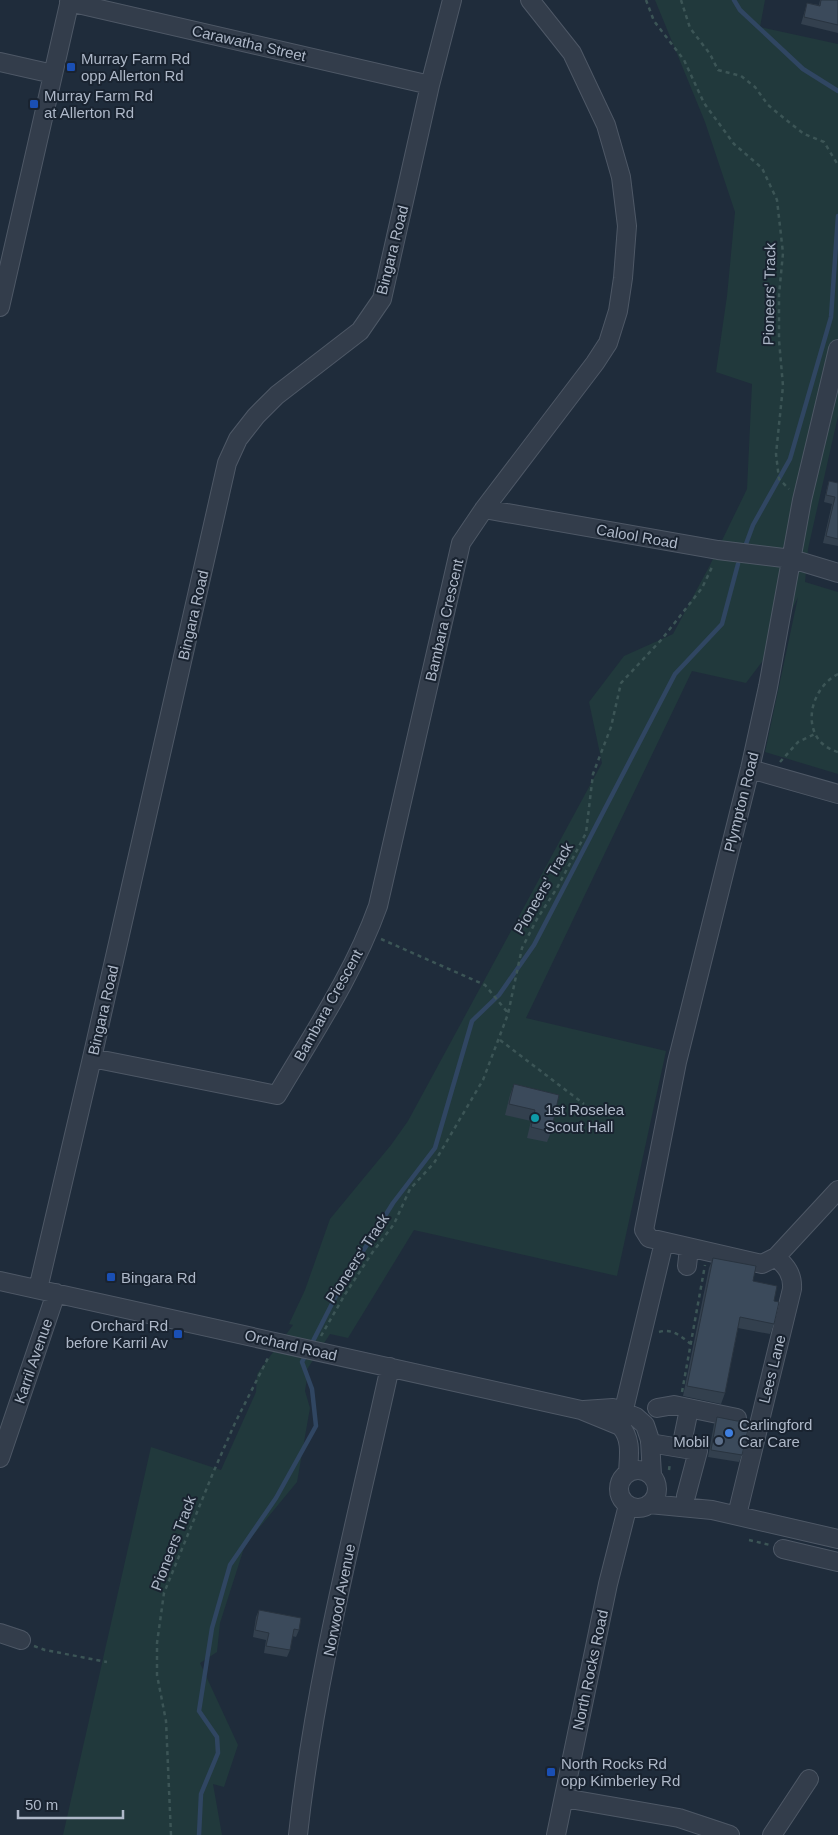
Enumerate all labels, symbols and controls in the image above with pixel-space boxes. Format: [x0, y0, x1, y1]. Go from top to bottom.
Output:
street label: Carawatha Street [190, 22, 309, 65]
place label: Murray Farm Rd opp Allerton Rd [81, 50, 190, 84]
marker: Murray Farm Rd opp Allerton Rd [65, 61, 77, 73]
place label: Murray Farm Rd at Allerton Rd [44, 87, 153, 121]
marker: Murray Farm Rd at Allerton Rd [28, 98, 40, 110]
street label: Bingara Road [373, 203, 411, 297]
street label: Pioneers' Track [760, 242, 778, 346]
street label: Calool Road [595, 520, 679, 552]
street label: Bambara Crescent [422, 556, 467, 683]
street label: Bingara Road [174, 568, 212, 662]
street label: Plympton Road [720, 750, 762, 854]
street label: Pioneers' Track [510, 839, 576, 937]
street label: Bambara Crescent [290, 945, 366, 1064]
street label: Bingara Road [84, 963, 122, 1057]
place label: 1st Roselea Scout Hall [545, 1101, 625, 1135]
marker: 1st Roselea Scout Hall [529, 1112, 541, 1124]
street label: Pioneers' Track [322, 1210, 392, 1306]
place label: Bingara Rd [121, 1269, 196, 1286]
marker: Bingara Rd [105, 1271, 117, 1283]
street label: Karril Avenue [10, 1316, 56, 1406]
place label: Orchard Rd before Karril Av [66, 1317, 168, 1351]
street label: Orchard Road [243, 1326, 339, 1364]
marker: Orchard Rd before Karril Av [172, 1328, 184, 1340]
street label: Lees Lane [755, 1333, 789, 1405]
place label: Carlingford Car Care [739, 1416, 812, 1450]
marker: Carlingford Car Care [723, 1427, 735, 1439]
place label: Mobil [673, 1433, 709, 1450]
marker: Mobil [713, 1435, 725, 1447]
street label: Pioneers Track [147, 1493, 199, 1593]
street label: Norwood Avenue [320, 1542, 358, 1658]
street label: North Rocks Road [569, 1608, 611, 1732]
place label: North Rocks Rd opp Kimberley Rd [561, 1755, 680, 1789]
marker: North Rocks Rd opp Kimberley Rd [545, 1766, 557, 1778]
scale bar [18, 1788, 122, 1820]
text: 50 m [25, 1796, 58, 1813]

